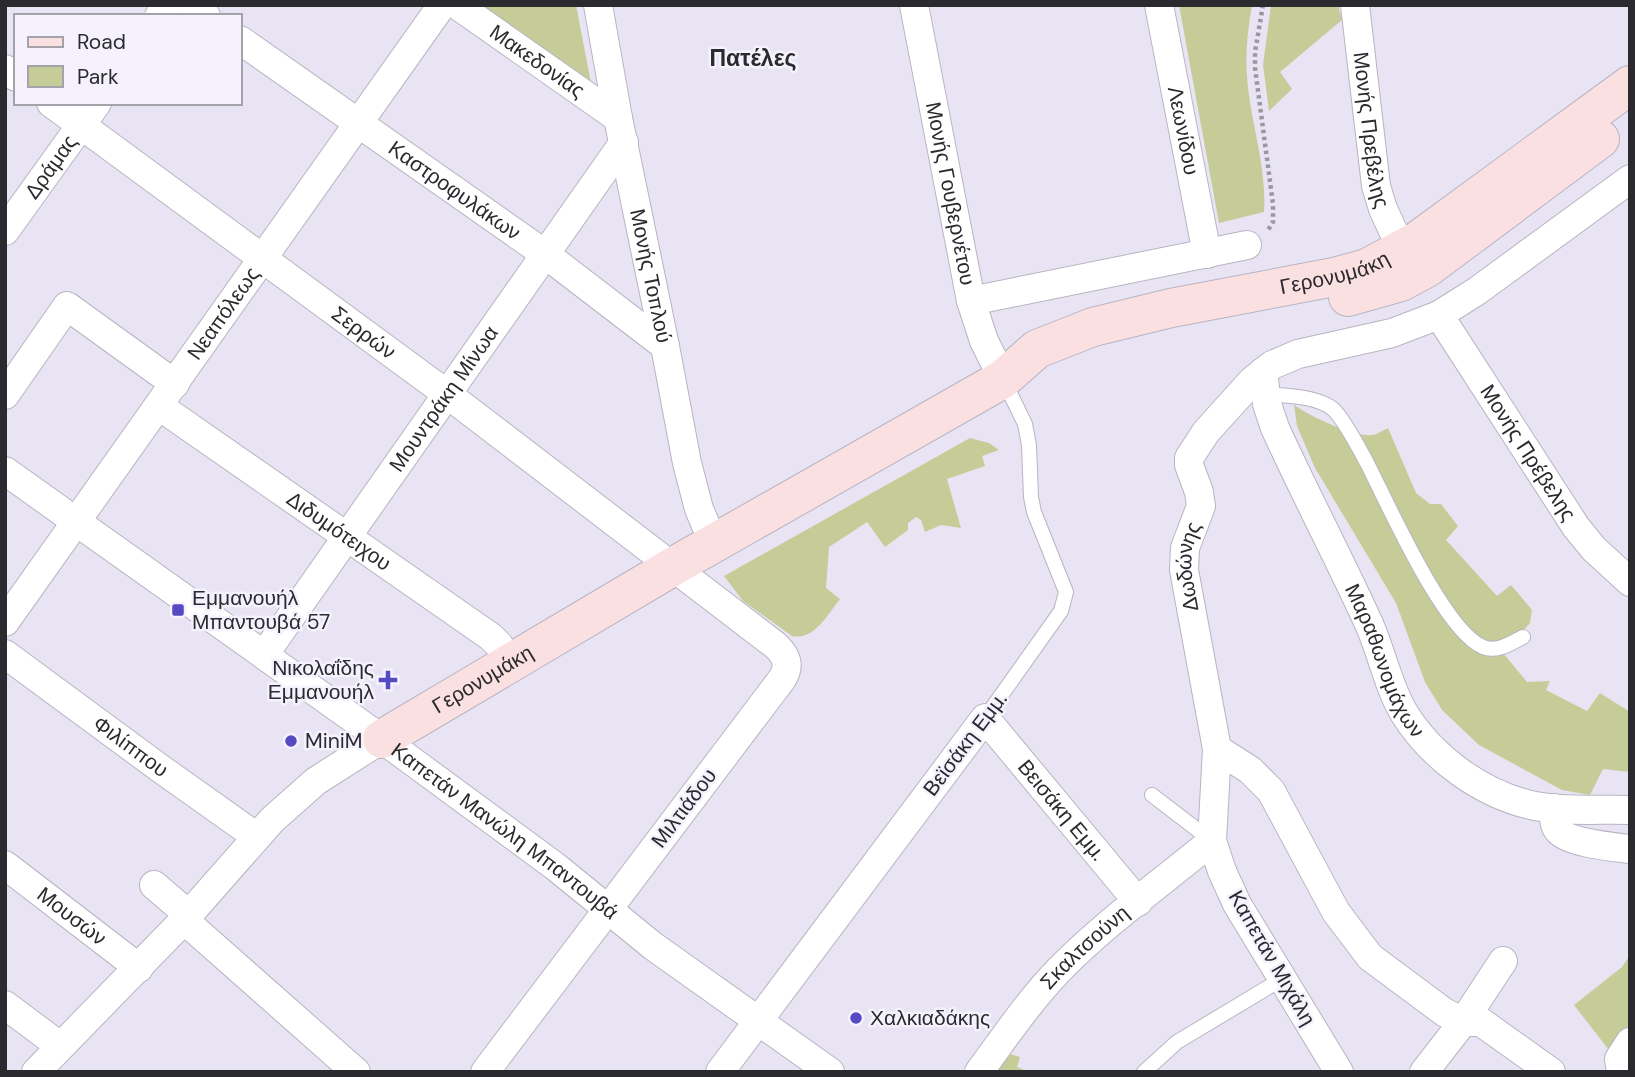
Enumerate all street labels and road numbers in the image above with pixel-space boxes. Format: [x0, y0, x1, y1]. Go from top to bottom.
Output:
street label: Μακεδονίας [484, 18, 590, 104]
street label: Μονής Πρεβέλης [1347, 50, 1396, 212]
street label: Λεωνίδου [1161, 84, 1205, 177]
street label: Μονής Γουβερνέτου [919, 99, 982, 288]
street label: Δράμας [19, 129, 84, 204]
street label: Καστροφυλάκων [383, 134, 526, 247]
street label: Μονής Τοπλού [623, 206, 678, 345]
street label: Γερονυμάκη [1277, 244, 1395, 301]
street label: Νεαπόλεως [181, 261, 266, 366]
street label: Σερρών [326, 300, 401, 366]
street label: Μουντράκη Μίνωα [383, 320, 505, 477]
street label: Μονής Πρέβελης [1474, 379, 1582, 526]
street label: Διδυμότειχου [281, 485, 397, 577]
street label: Δωδώνης [1170, 518, 1208, 614]
street label: Μαραθωνομάχων [1338, 579, 1431, 744]
street label: Γερονυμάκη [427, 639, 538, 720]
street label: Βεϊσάκη Εμμ. [917, 686, 1013, 802]
street label: Φιλίππου [87, 710, 174, 784]
street label: Καπετάν Μανώλη Μπαντουβά [385, 736, 624, 926]
street label: Βεισάκη Εμμ. [1011, 754, 1112, 866]
street label: Μιλτιάδου [645, 763, 723, 853]
street label: Μουσών [31, 881, 112, 952]
street label: Καπετάν Μιχάλη [1222, 885, 1322, 1031]
street label: Σκαλτσούνη [1034, 899, 1135, 995]

